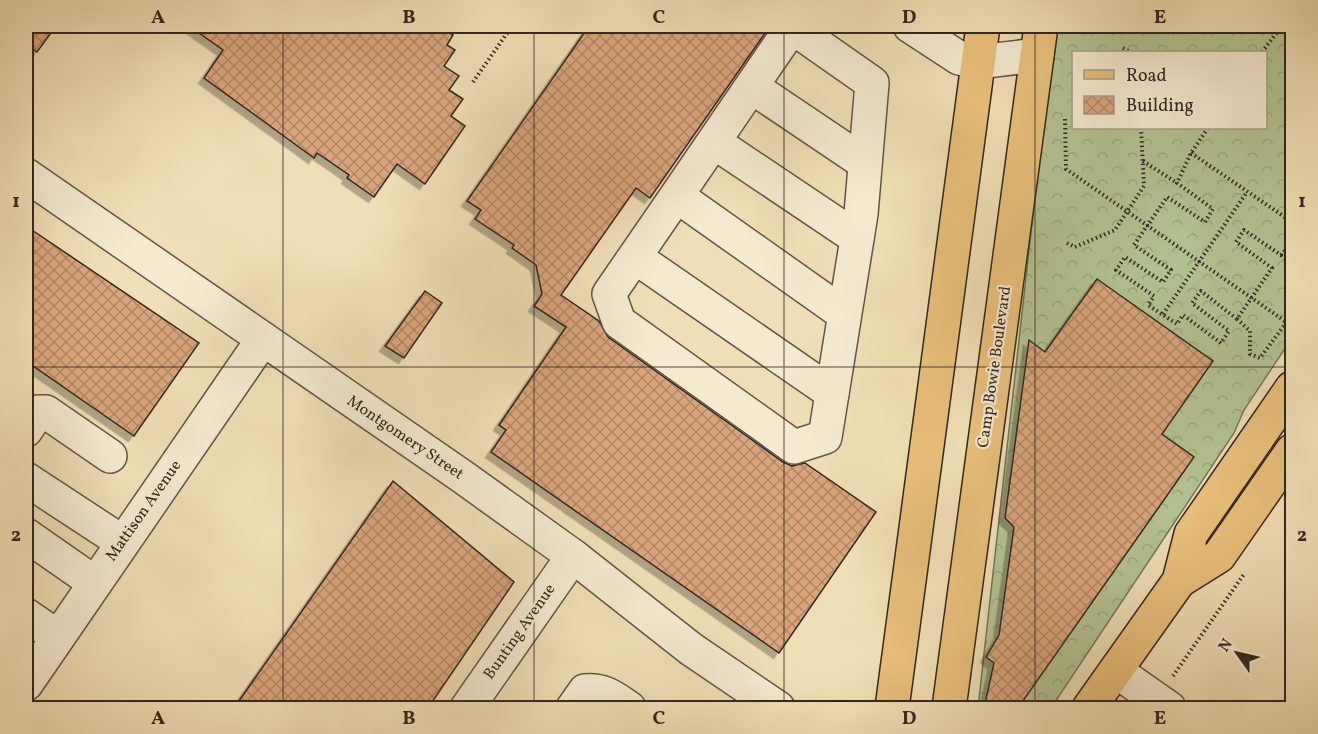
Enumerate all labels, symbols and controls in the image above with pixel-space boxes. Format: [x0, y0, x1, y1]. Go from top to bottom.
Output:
text: A [151, 4, 165, 32]
text: B [402, 4, 416, 32]
text: C [653, 4, 666, 32]
text: D [902, 4, 916, 32]
text: E [1154, 4, 1166, 32]
legend [1072, 51, 1267, 129]
text: Road [1126, 64, 1167, 89]
text: Building [1126, 94, 1194, 119]
text: 1 [12, 188, 20, 216]
text: 1 [1298, 188, 1306, 216]
street label: Camp Bowie Boulevard [973, 285, 1017, 449]
street label: Montgomery Street [342, 391, 468, 486]
street label: Mattison Avenue [101, 456, 187, 566]
text: 2 [11, 522, 21, 550]
text: 2 [1297, 522, 1307, 550]
street label: Bunting Avenue [479, 580, 561, 684]
north arrow [1207, 623, 1267, 683]
text: N [1214, 634, 1239, 657]
text: A [151, 705, 165, 733]
text: B [402, 705, 416, 733]
text: C [653, 705, 666, 733]
text: D [902, 705, 916, 733]
text: E [1154, 705, 1166, 733]

